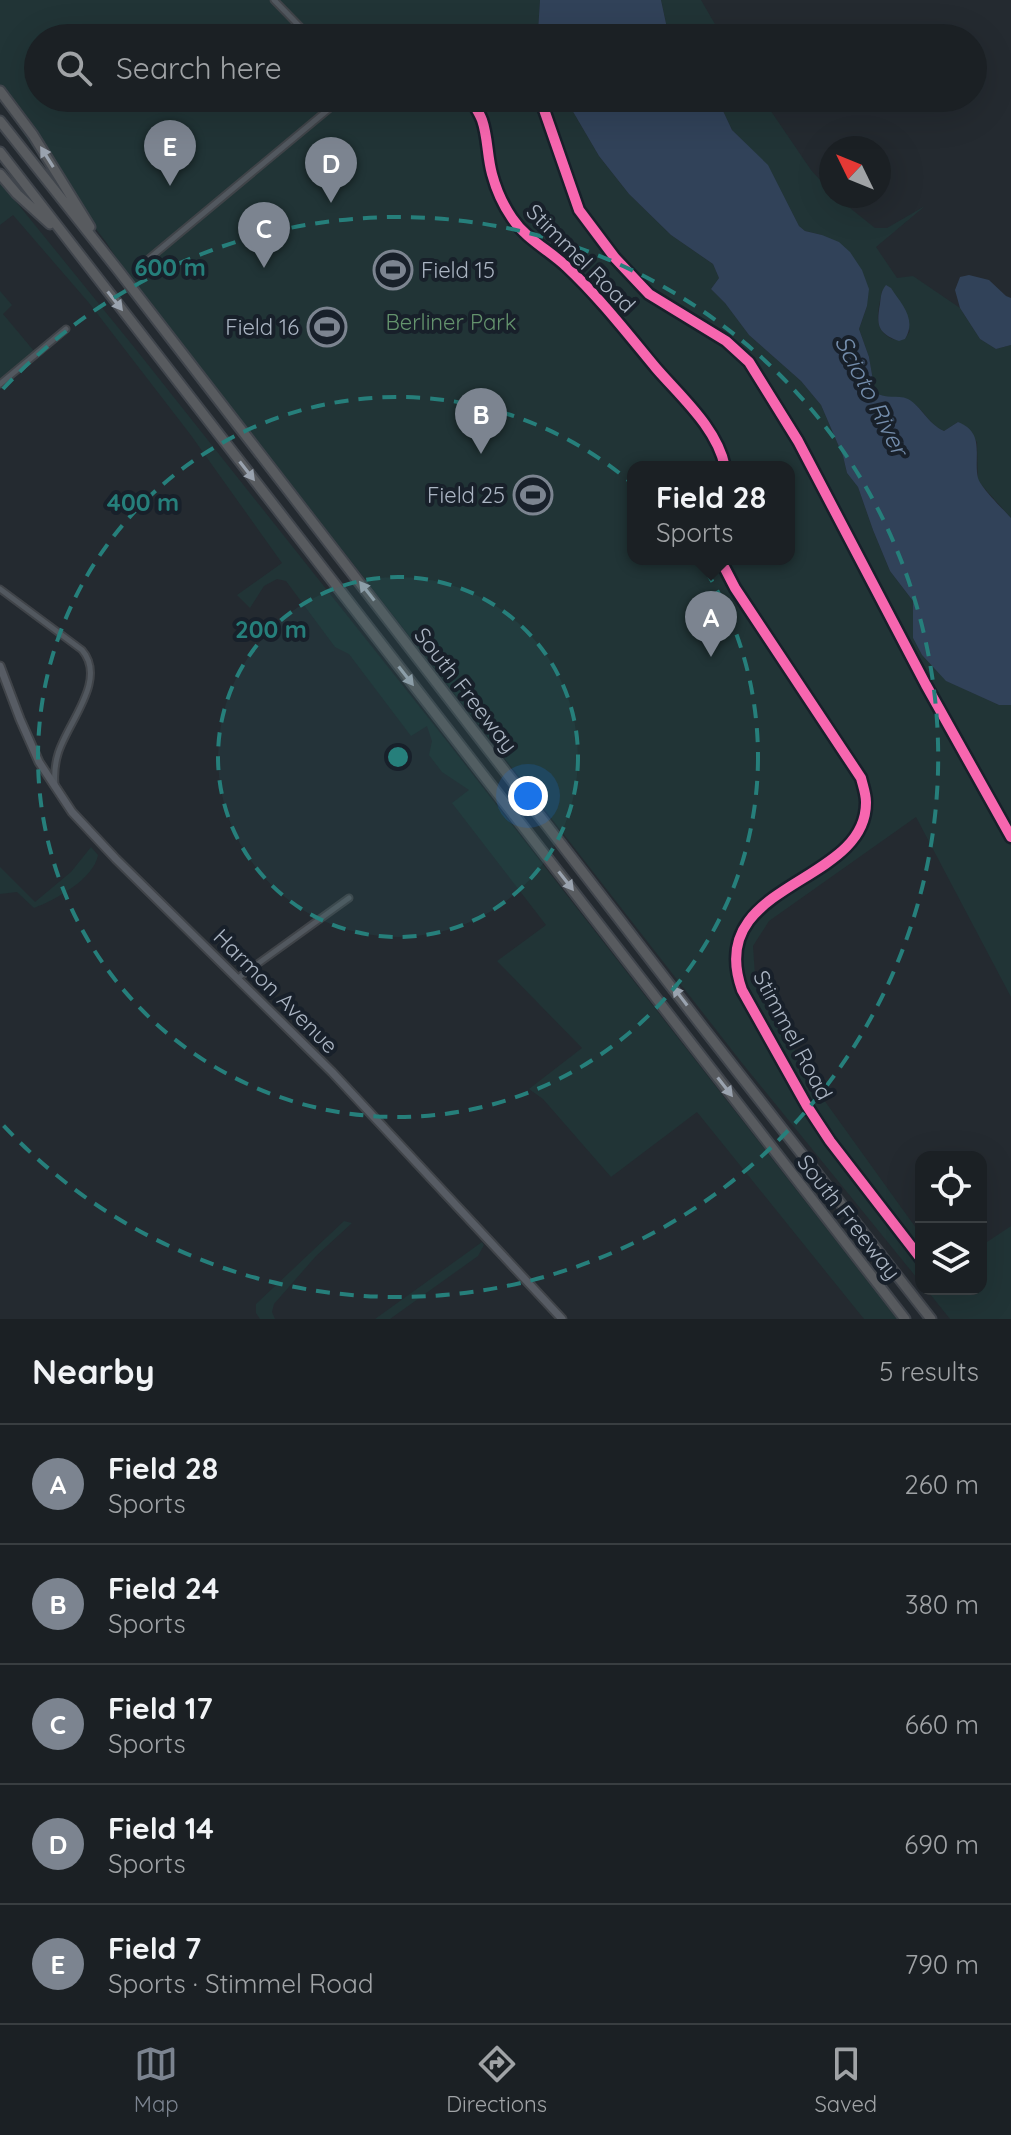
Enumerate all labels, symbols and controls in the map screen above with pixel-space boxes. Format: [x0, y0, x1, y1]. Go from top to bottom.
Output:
search box [24, 24, 987, 112]
icon: search [52, 46, 96, 90]
text: Search here [116, 49, 282, 87]
pin: E [144, 120, 196, 186]
north arrow [819, 136, 891, 208]
pin: D [305, 137, 357, 203]
one-way arrow [40, 146, 54, 168]
street label: Stimmel Road [521, 198, 641, 318]
pin: C [238, 202, 290, 268]
sports icon: Field 15 [372, 249, 414, 291]
text: 600 m [134, 252, 206, 282]
place label: Field 15 [421, 256, 495, 284]
one-way arrow [107, 291, 123, 311]
sports icon: Field 16 [306, 306, 348, 348]
park label: Berliner Park [385, 308, 517, 336]
place label: Field 16 [225, 313, 299, 341]
water label: Scioto River [829, 330, 916, 463]
pin: B [455, 388, 507, 454]
one-way arrow [238, 460, 254, 481]
popup [627, 461, 795, 565]
sports icon: Field 25 [512, 474, 554, 516]
text: Field 28 [656, 478, 766, 516]
place label: Field 25 [427, 481, 505, 509]
text: 400 m [107, 487, 179, 517]
text: Sports [656, 516, 734, 549]
one-way arrow [359, 581, 375, 601]
pin: A [685, 591, 737, 657]
text: 200 m [235, 614, 307, 644]
street label: South Freeway [408, 622, 524, 758]
one-way arrow [398, 666, 414, 686]
centre of rings [384, 743, 412, 771]
your location [508, 776, 548, 816]
one-way arrow [557, 871, 574, 891]
street label: Harmon Avenue [208, 923, 344, 1059]
street label: Stimmel Road [747, 965, 839, 1105]
one-way arrow [672, 986, 688, 1007]
one-way arrow [717, 1076, 733, 1097]
street label: South Freeway [791, 1149, 907, 1285]
map controls [915, 1151, 987, 1295]
button: locate [915, 1151, 987, 1223]
button: layers [915, 1223, 987, 1295]
text: Nearby [32, 1350, 155, 1393]
text: 5 results [879, 1355, 979, 1388]
text: Field 28 [108, 1449, 218, 1487]
text: A [50, 1468, 66, 1501]
text: 260 m [904, 1468, 979, 1501]
text: Sports [108, 1487, 186, 1520]
text: Field 24 [108, 1569, 219, 1607]
text: B [49, 1588, 67, 1621]
text: 380 m [905, 1588, 979, 1621]
text: Sports [108, 1607, 186, 1640]
text: Field 17 [108, 1689, 213, 1727]
text: C [50, 1708, 66, 1741]
text: 660 m [905, 1708, 979, 1741]
text: Sports [108, 1727, 186, 1760]
text: Field 14 [108, 1809, 214, 1847]
text: D [49, 1828, 67, 1861]
text: 690 m [904, 1828, 979, 1861]
text: Sports [108, 1847, 186, 1880]
text: Field 7 [108, 1929, 201, 1967]
text: E [51, 1948, 65, 1981]
text: 790 m [905, 1948, 979, 1981]
text: Sports · Stimmel Road [108, 1967, 374, 2000]
tab: Map [134, 2042, 179, 2118]
tab: Directions [446, 2042, 547, 2118]
tab: Saved [814, 2042, 877, 2118]

